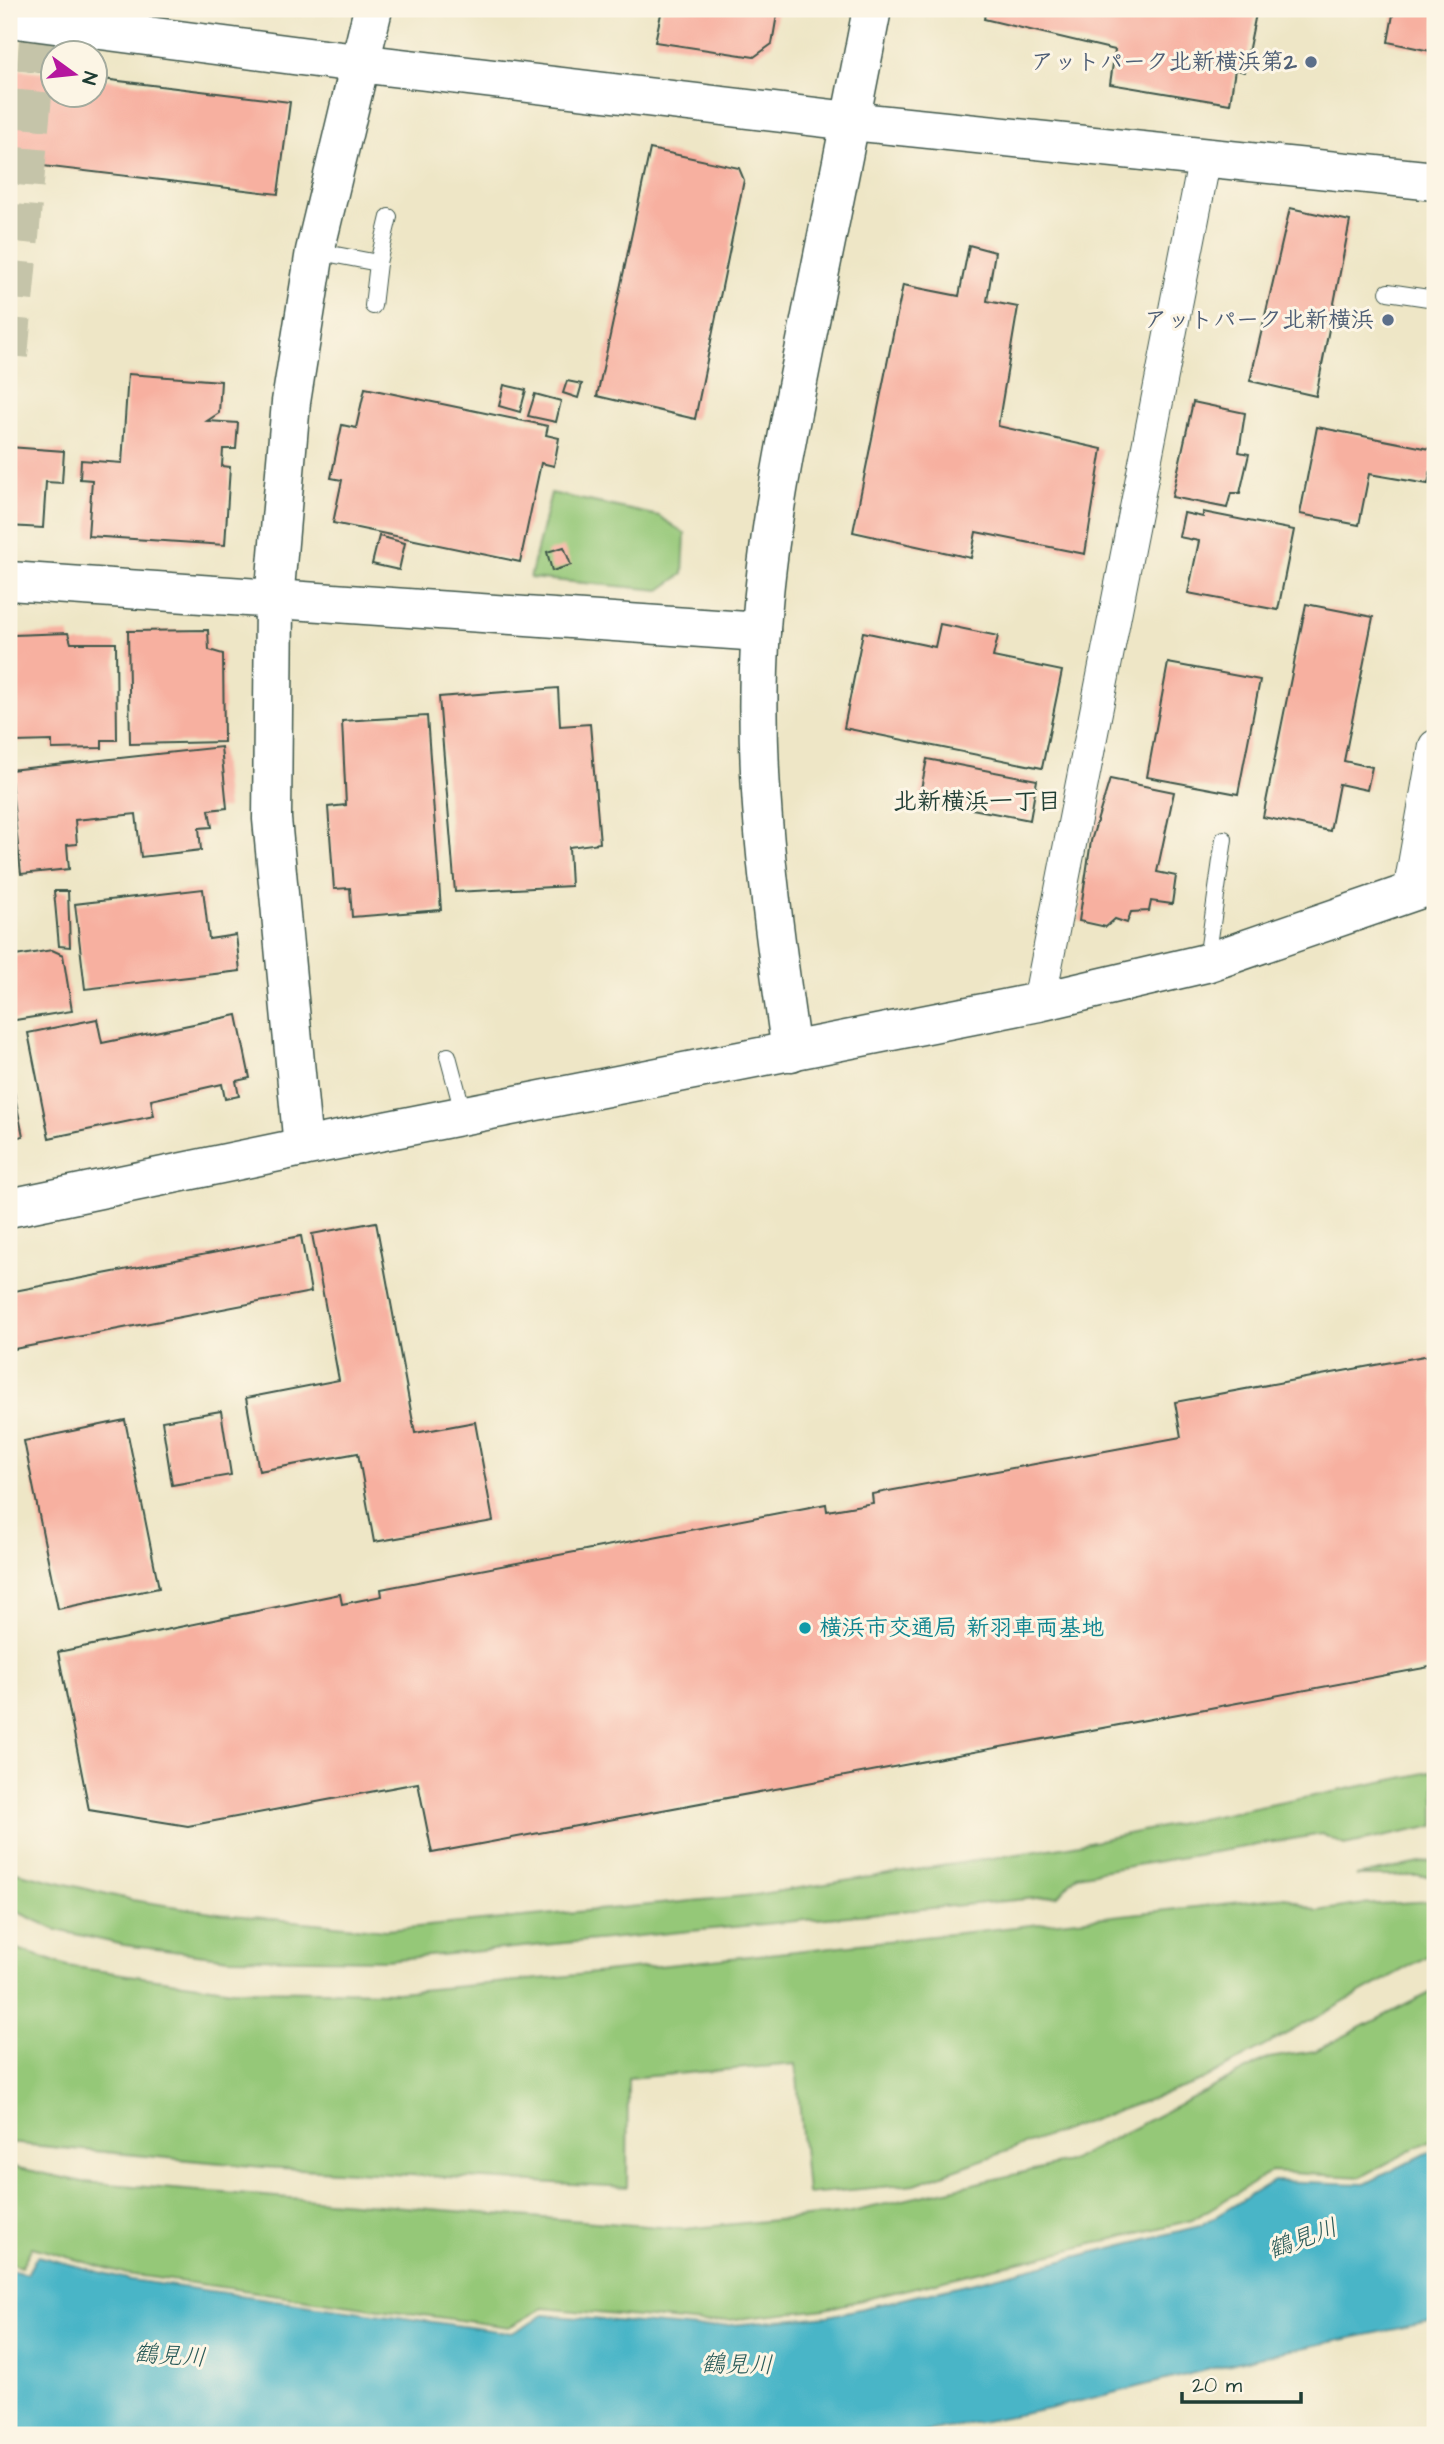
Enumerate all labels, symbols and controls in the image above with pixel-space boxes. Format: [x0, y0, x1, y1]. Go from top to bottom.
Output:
north arrow [38, 38, 108, 108]
place label: アットパーク北新横浜第2 [1031, 46, 1298, 78]
marker: アットパーク北新横浜第2 [1303, 54, 1319, 70]
text: N [74, 69, 104, 87]
place label: アットパーク北新横浜 [1144, 304, 1374, 336]
marker: アットパーク北新横浜 [1380, 312, 1396, 328]
district label: 北新横浜一丁目 [893, 785, 1061, 819]
place label: 横浜市交通局 新羽車両基地 [819, 1612, 1104, 1644]
marker: 横浜市交通局 新羽車両基地 [797, 1620, 813, 1636]
water label: 鶴見川 [1263, 2211, 1343, 2267]
water label: 鶴見川 [133, 2337, 207, 2375]
water label: 鶴見川 [701, 2347, 773, 2383]
scale bar [1182, 2360, 1300, 2404]
text: 20 m [1192, 2371, 1243, 2400]

